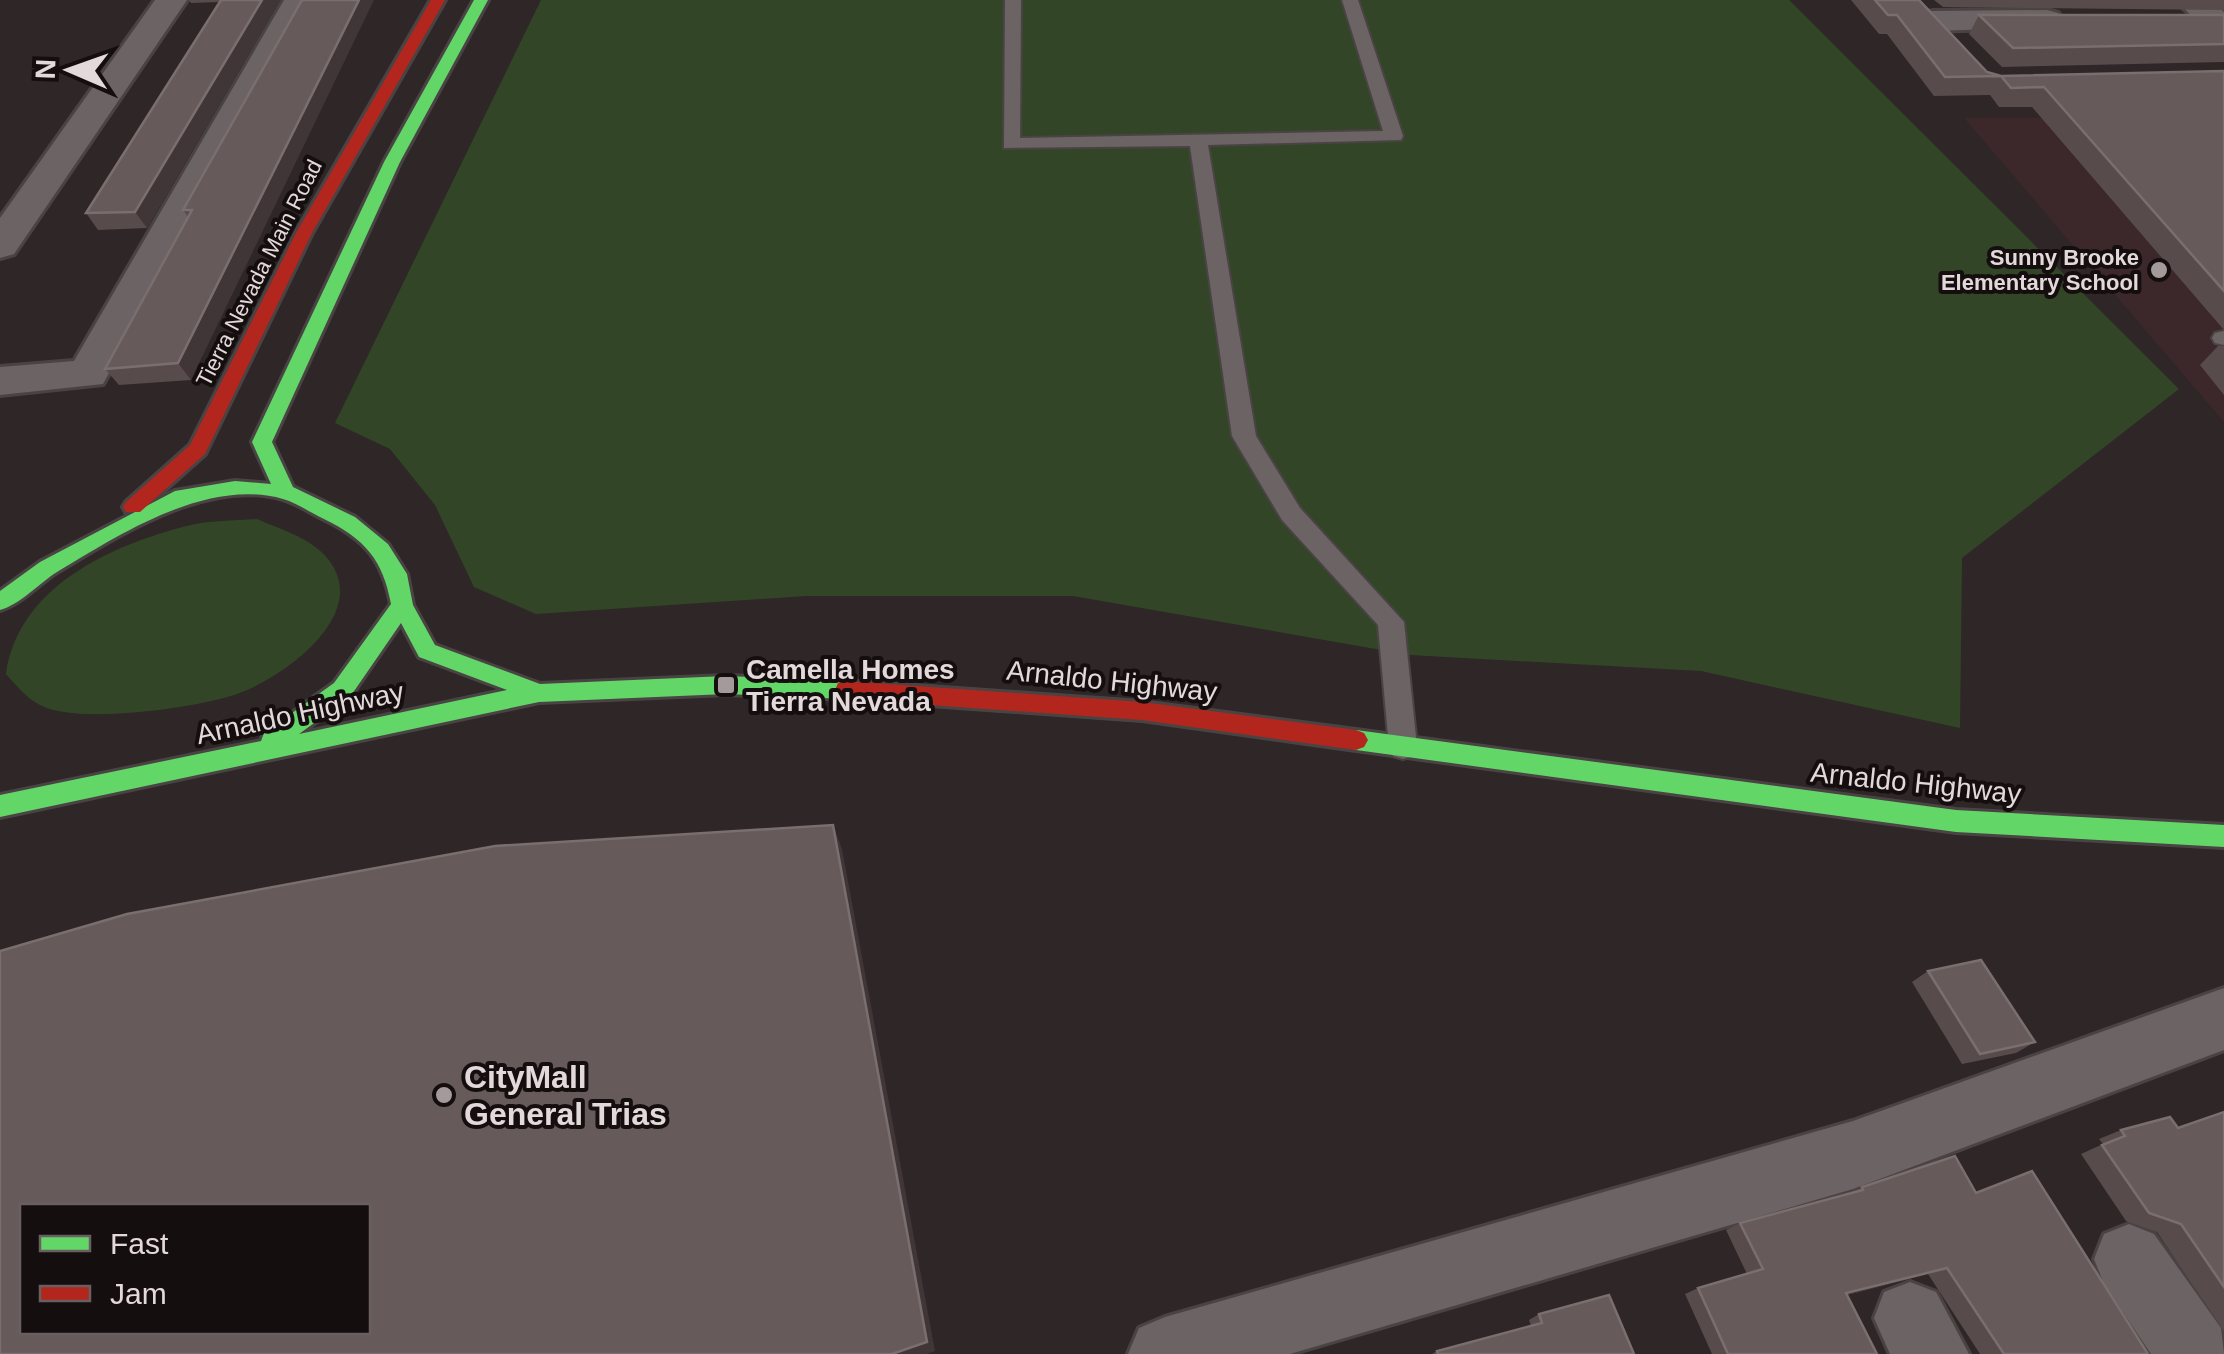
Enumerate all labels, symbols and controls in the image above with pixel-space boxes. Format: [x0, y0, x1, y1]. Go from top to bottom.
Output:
north arrow [20, 20, 120, 120]
text: N [30, 58, 61, 80]
street label: Tierra Nevada Main Road [191, 155, 327, 391]
place label: Sunny Brooke Elementary School [1941, 245, 2139, 295]
marker: Sunny Brooke Elementary School [2148, 259, 2170, 281]
place label: Camella Homes Tierra Nevada [746, 654, 955, 717]
street label: Arnaldo Highway [1005, 655, 1219, 707]
marker: Camella Homes Tierra Nevada [715, 674, 737, 696]
street label: Arnaldo Highway [193, 676, 407, 750]
street label: Arnaldo Highway [1809, 757, 2023, 809]
place label: CityMall General Trias [464, 1059, 667, 1132]
marker: CityMall General Trias [433, 1084, 455, 1106]
legend [20, 1204, 370, 1334]
text: Fast [110, 1227, 169, 1260]
text: Jam [110, 1277, 167, 1310]

